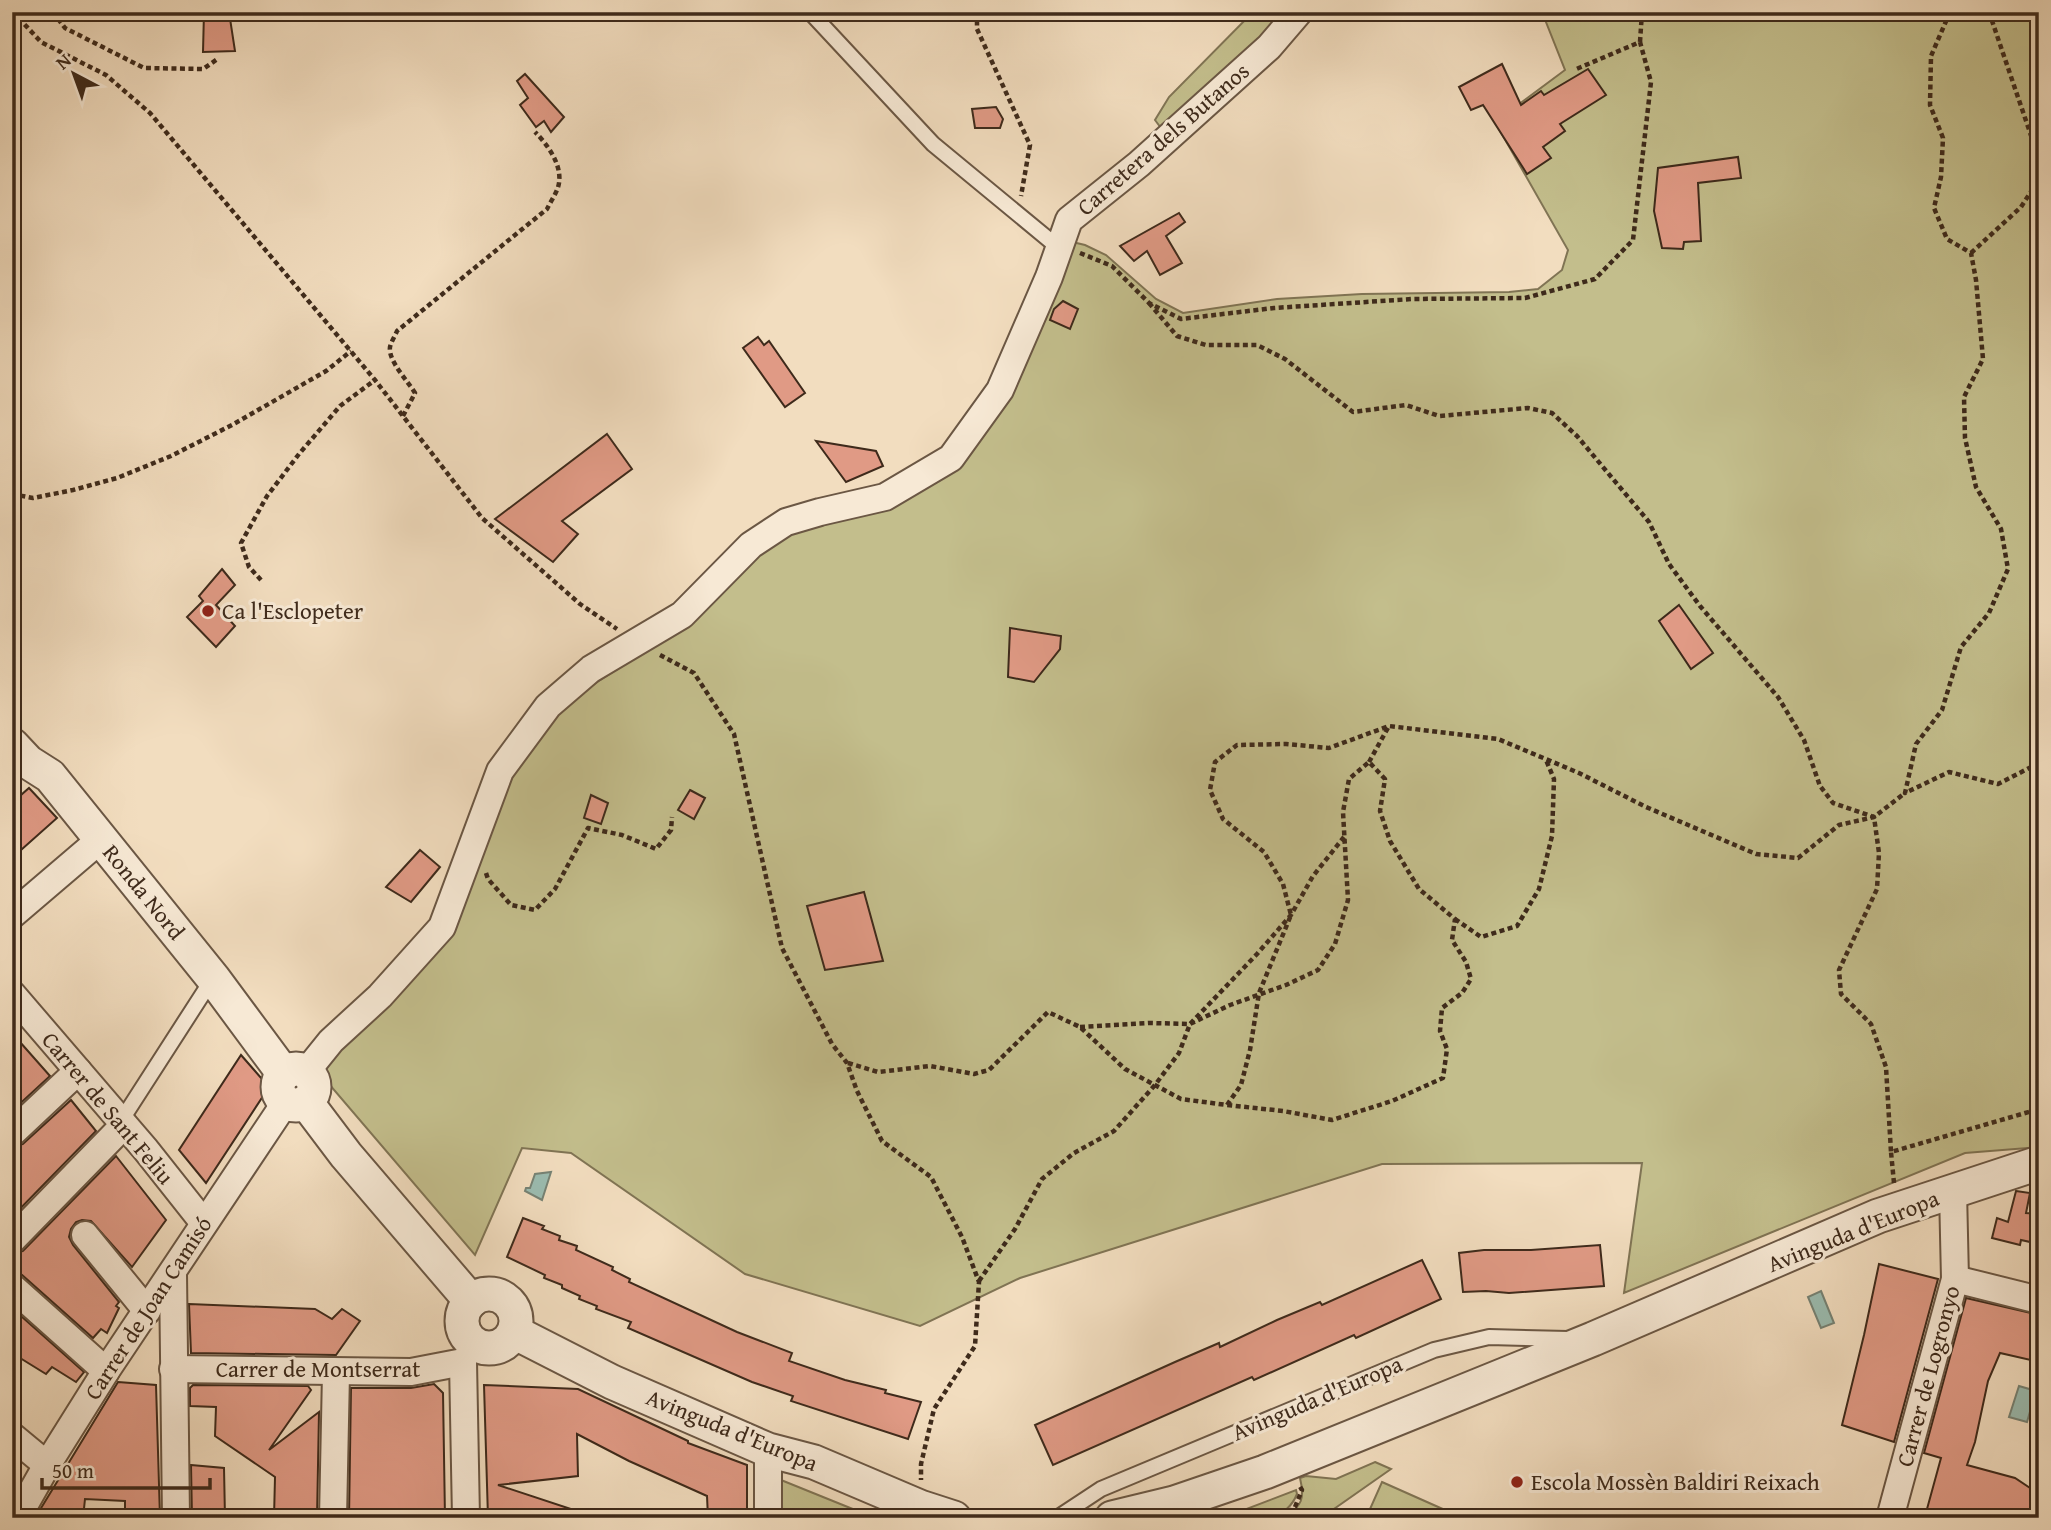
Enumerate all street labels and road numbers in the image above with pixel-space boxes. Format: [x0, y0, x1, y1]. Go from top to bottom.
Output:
street label: Carretera dels Butanos [1069, 54, 1256, 223]
street label: Ronda Nord [96, 837, 194, 947]
street label: Carrer de Sant Feliu [35, 1024, 182, 1192]
street label: Avinguda d'Europa [1762, 1181, 1944, 1280]
street label: Carrer de Joan Camisó [76, 1210, 219, 1406]
street label: Carrer de Logronyo [1887, 1282, 1968, 1470]
street label: Avinguda d'Europa [1227, 1347, 1407, 1448]
street label: Carrer de Montserrat [216, 1352, 420, 1385]
street label: Avinguda d'Europa [642, 1380, 823, 1479]

